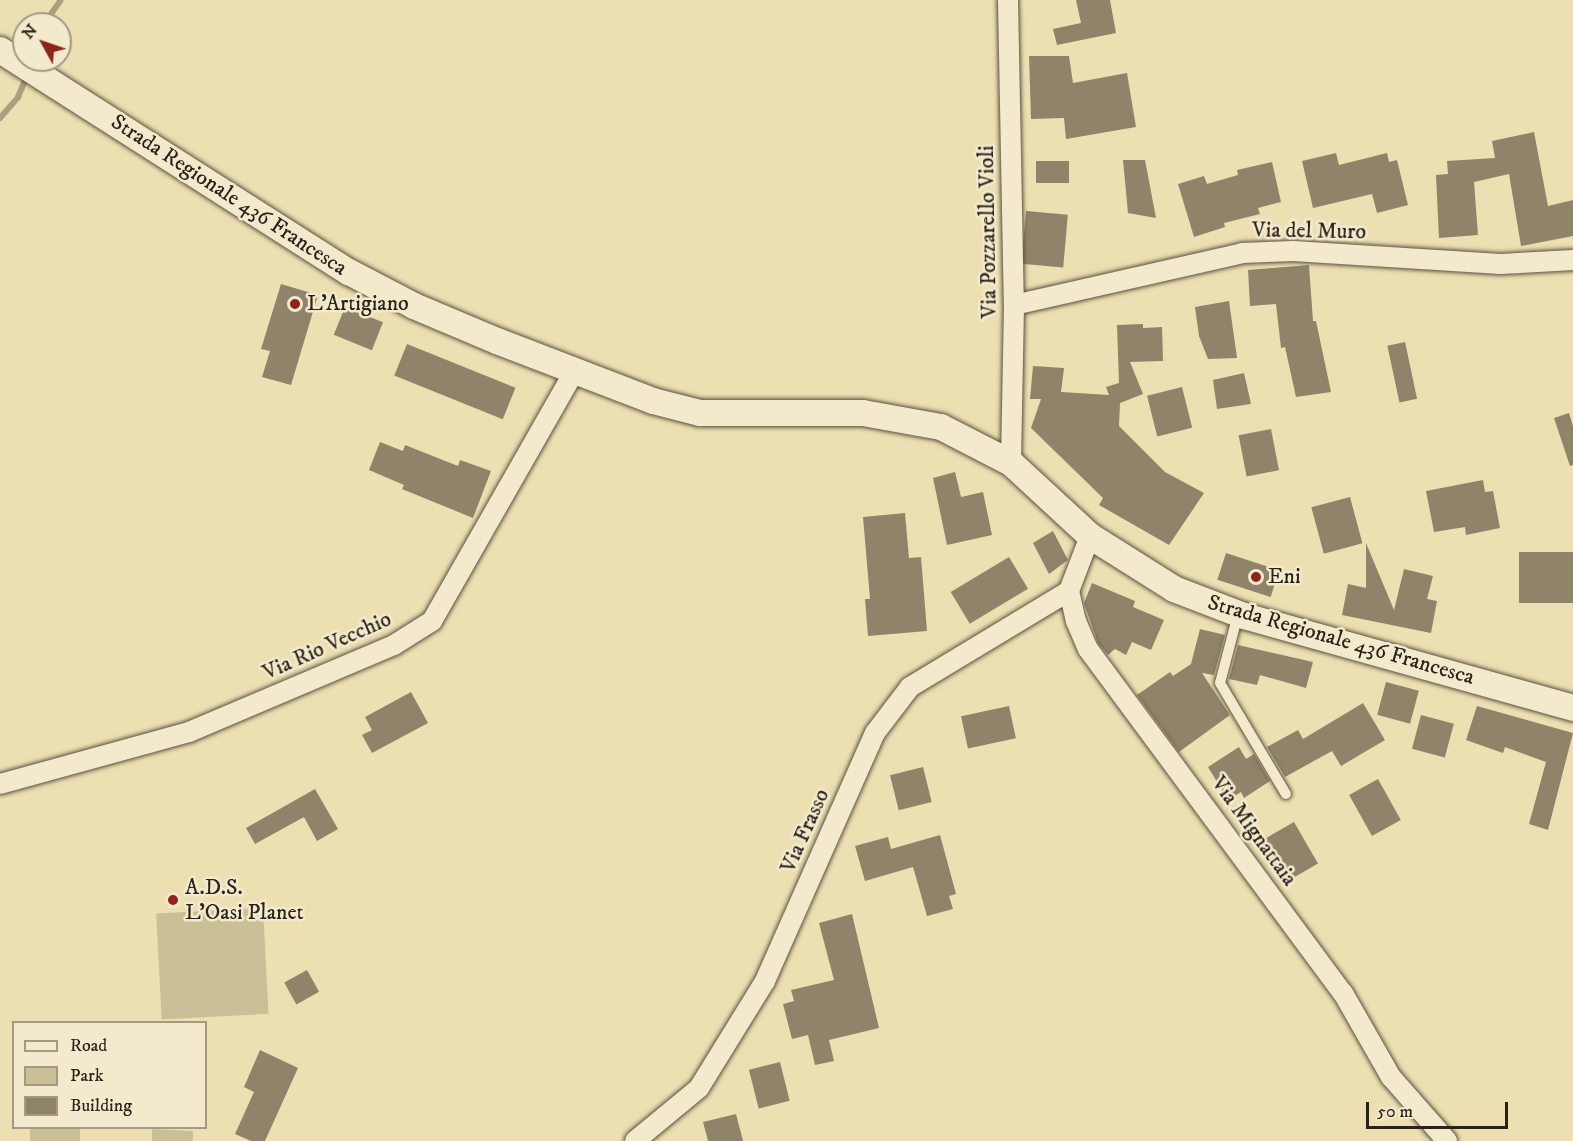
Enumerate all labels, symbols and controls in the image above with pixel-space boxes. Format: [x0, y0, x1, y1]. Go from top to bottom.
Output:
north arrow [12, 12, 72, 72]
text: N [18, 20, 42, 43]
street label: Strada Regionale 436 Francesca [106, 109, 352, 281]
street label: Via Pozzarello Violi [973, 145, 1003, 319]
street label: Via del Muro [1252, 217, 1366, 245]
place label: L'Artigiano [307, 291, 409, 317]
marker: L'Artigiano [288, 297, 302, 311]
place label: Eni [1268, 564, 1301, 590]
marker: Eni [1249, 570, 1263, 584]
street label: Strada Regionale 436 Francesca [1205, 589, 1477, 691]
street label: Via Rio Vecchio [259, 606, 395, 686]
street label: Via Mignattaia [1205, 771, 1303, 891]
street label: Via Frasso [775, 785, 835, 877]
place label: A.D.S. L'Oasi Planet [185, 874, 304, 926]
marker: A.D.S. L'Oasi Planet [166, 893, 180, 907]
legend [12, 1021, 207, 1129]
text: Road [70, 1035, 107, 1057]
text: Park [70, 1065, 104, 1087]
scale bar [1369, 1090, 1512, 1128]
text: Building [70, 1095, 132, 1117]
text: 50 m [1377, 1101, 1413, 1123]

